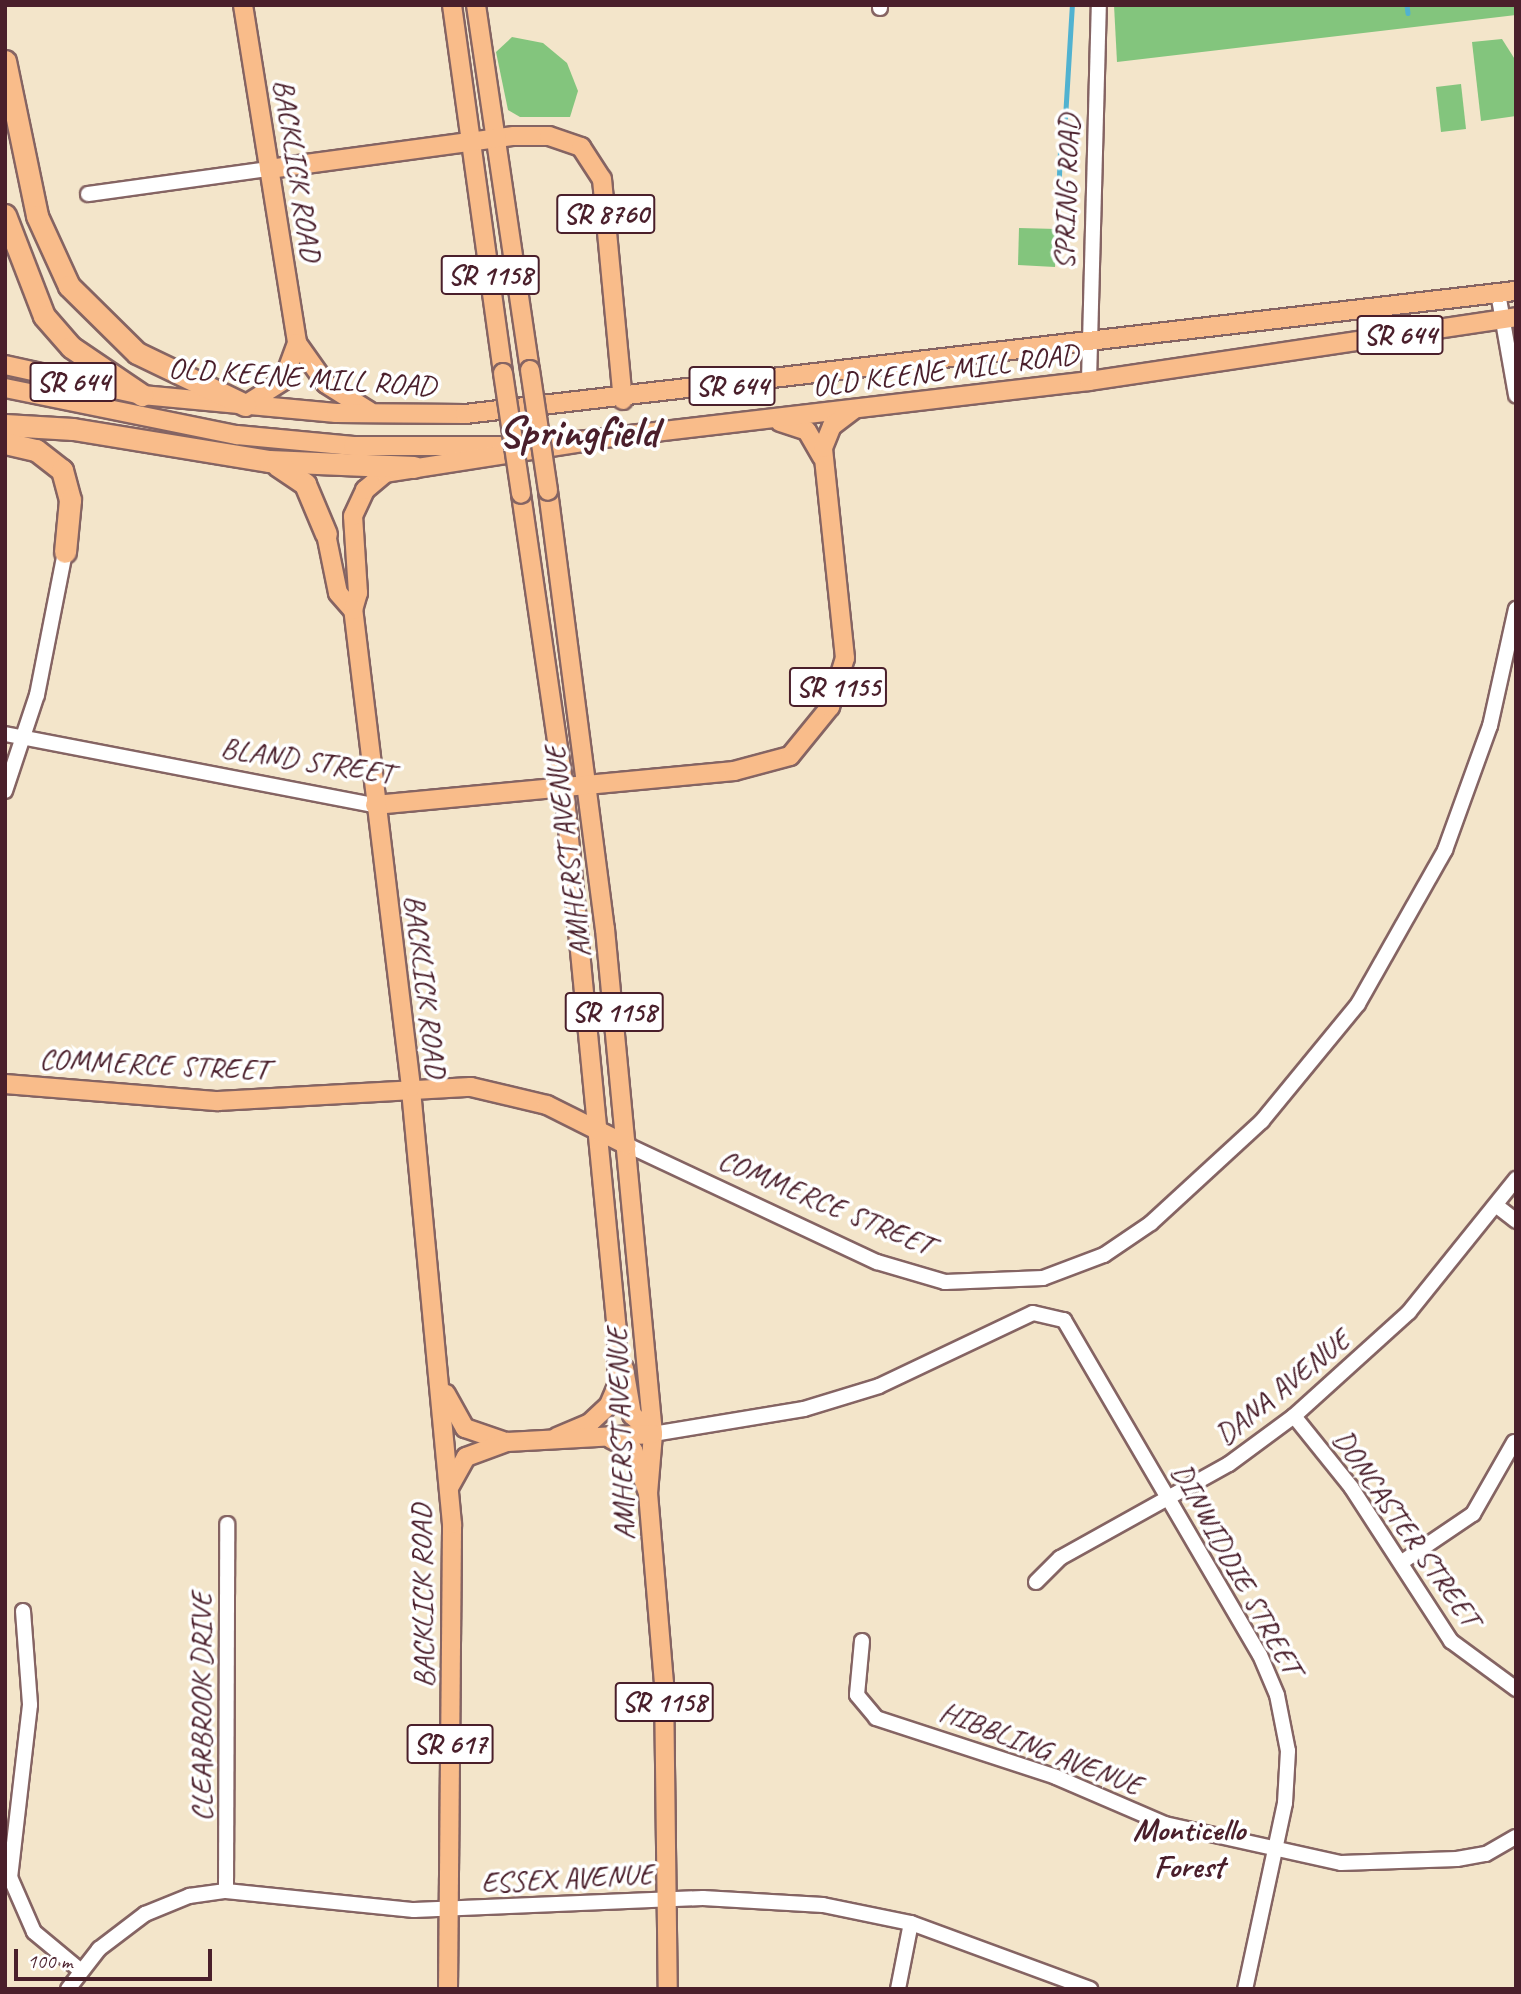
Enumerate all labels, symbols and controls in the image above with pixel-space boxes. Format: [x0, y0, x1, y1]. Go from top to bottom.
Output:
street label: BACKLICK ROAD [266, 76, 330, 264]
street label: SPRING ROAD [1045, 112, 1087, 272]
road number: SR 8760 [555, 190, 657, 238]
road number: SR 1158 [439, 250, 541, 300]
road number: SR 644 [1356, 310, 1444, 360]
street label: OLD KEENE MILL ROAD [810, 336, 1080, 404]
street label: OLD KEENE MILL ROAD [167, 350, 437, 404]
road number: SR 644 [29, 358, 117, 406]
road number: SR 644 [688, 362, 776, 410]
district label: Springfield [498, 406, 658, 458]
road number: SR 1155 [787, 662, 889, 712]
street label: BLAND STREET [219, 729, 395, 791]
street label: AMHERST AVENUE [536, 744, 598, 960]
street label: BACKLICK ROAD [397, 893, 455, 1079]
road number: SR 1158 [563, 988, 665, 1036]
street label: COMMERCE STREET [39, 1040, 269, 1088]
street label: COMMERCE STREET [713, 1141, 939, 1263]
street label: DANA AVENUE [1208, 1322, 1356, 1452]
street label: AMHERST AVENUE [598, 1327, 642, 1541]
street label: DONCASTER STREET [1325, 1422, 1489, 1634]
street label: DINWIDDIE STREET [1164, 1457, 1310, 1681]
street label: BACKLICK ROAD [402, 1504, 442, 1688]
street label: CLEARBROOK DRIVE [183, 1592, 219, 1822]
road number: SR 1158 [613, 1678, 715, 1726]
street label: HIBBLING AVENUE [934, 1693, 1148, 1803]
road number: SR 617 [406, 1720, 494, 1768]
district label: Monticello Forest [1133, 1812, 1245, 1887]
street label: ESSEX AVENUE [480, 1855, 654, 1901]
scale bar [18, 1934, 215, 1978]
text: 100 m [27, 1948, 72, 1974]

